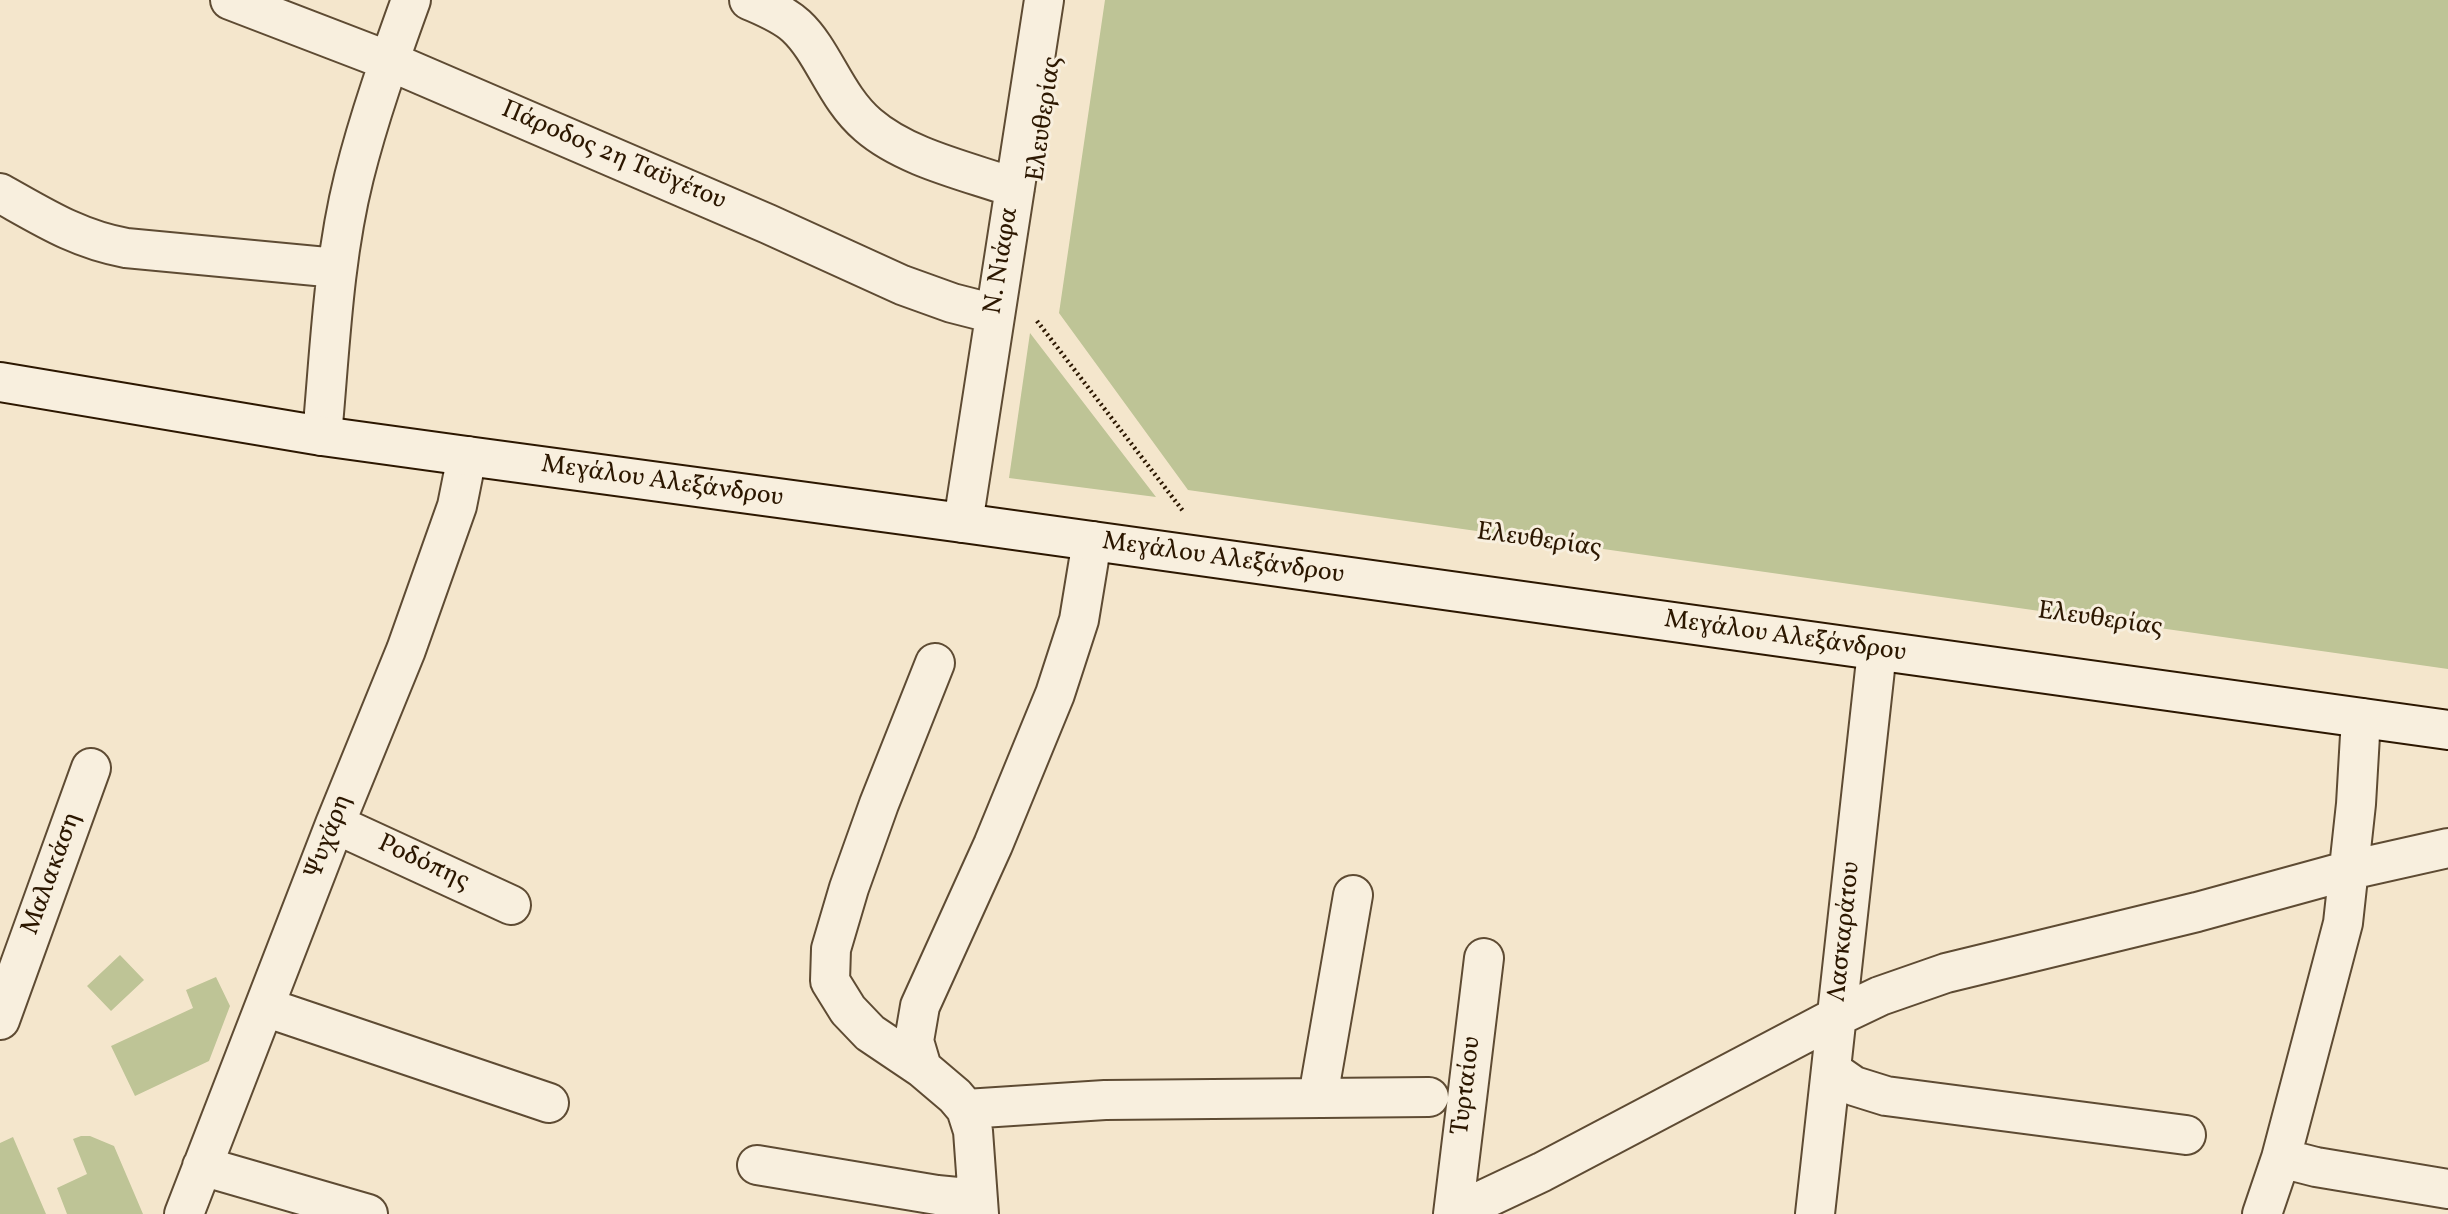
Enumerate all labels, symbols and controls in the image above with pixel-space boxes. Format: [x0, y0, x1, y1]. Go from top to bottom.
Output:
street label: Ελευθερίας [1022, 54, 1070, 184]
street label: Πάροδος 2η Ταϋγέτου [496, 96, 730, 218]
street label: Ν. Νιάφα [979, 205, 1027, 317]
street label: Μεγάλου Αλεξάνδρου [539, 451, 785, 515]
street label: Ελευθερίας [1474, 518, 1604, 566]
street label: Μεγάλου Αλεξάνδρου [1100, 528, 1346, 592]
street label: Ελευθερίας [2035, 597, 2165, 645]
street label: Μεγάλου Αλεξάνδρου [1662, 606, 1908, 670]
street label: Ψυχάρη [300, 790, 360, 884]
street label: Μαλακάση [16, 808, 90, 940]
street label: Ροδόπης [372, 829, 474, 899]
street label: Λασκαράτου [1823, 860, 1869, 1004]
street label: Τυρταίου [1446, 1035, 1490, 1137]

